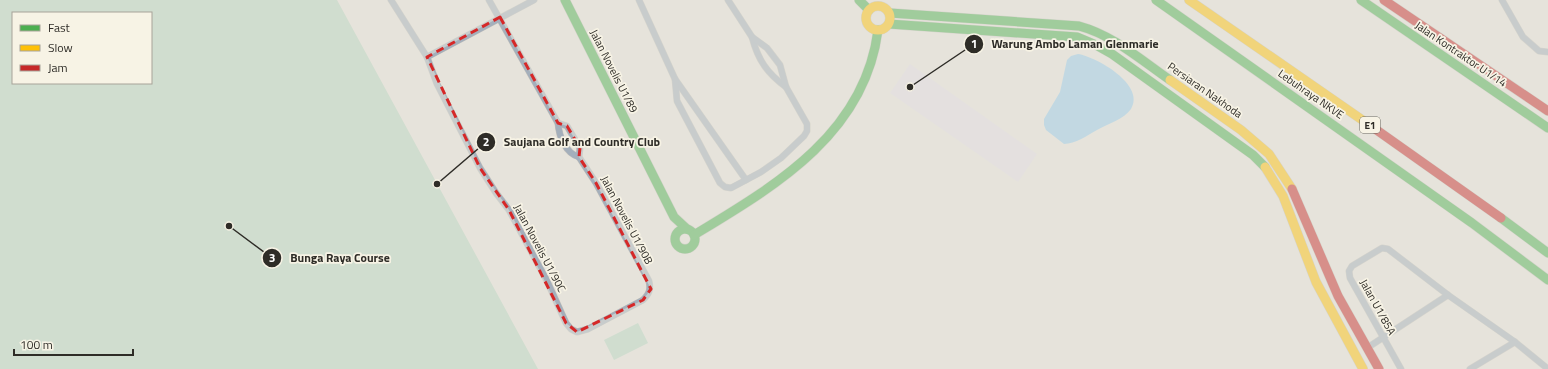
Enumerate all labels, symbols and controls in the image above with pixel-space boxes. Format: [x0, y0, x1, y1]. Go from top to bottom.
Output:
legend [12, 12, 152, 84]
street label: Jalan Kontraktor U1/14 [1412, 17, 1510, 91]
text: Fast [48, 18, 71, 37]
street label: Jalan Novelis U1/89 [586, 27, 642, 115]
callout: Warung Ambo Laman Glenmarie [964, 32, 1167, 56]
text: 1 [971, 34, 977, 53]
text: Warung Ambo Laman Glenmarie [991, 34, 1159, 53]
text: Slow [48, 38, 73, 57]
text: Jam [48, 58, 68, 77]
street label: Persiaran Nakhoda [1164, 58, 1246, 122]
street label: Lebuhraya NKVE [1275, 65, 1347, 123]
road number: E1 [1360, 117, 1380, 133]
callout: Saujana Golf and Country Club [476, 130, 668, 154]
text: 2 [483, 132, 489, 151]
text: Saujana Golf and Country Club [504, 132, 661, 151]
street label: Jalan Novelis U1/90B [597, 173, 657, 267]
street label: Jalan Novelis U1/90C [510, 201, 570, 295]
callout: Bunga Raya Course [262, 246, 397, 270]
text: 3 [269, 248, 275, 267]
text: Bunga Raya Course [290, 248, 390, 267]
street label: Jalan U1/85A [1356, 276, 1400, 338]
scale bar [14, 331, 133, 357]
text: 100 m [20, 335, 53, 354]

